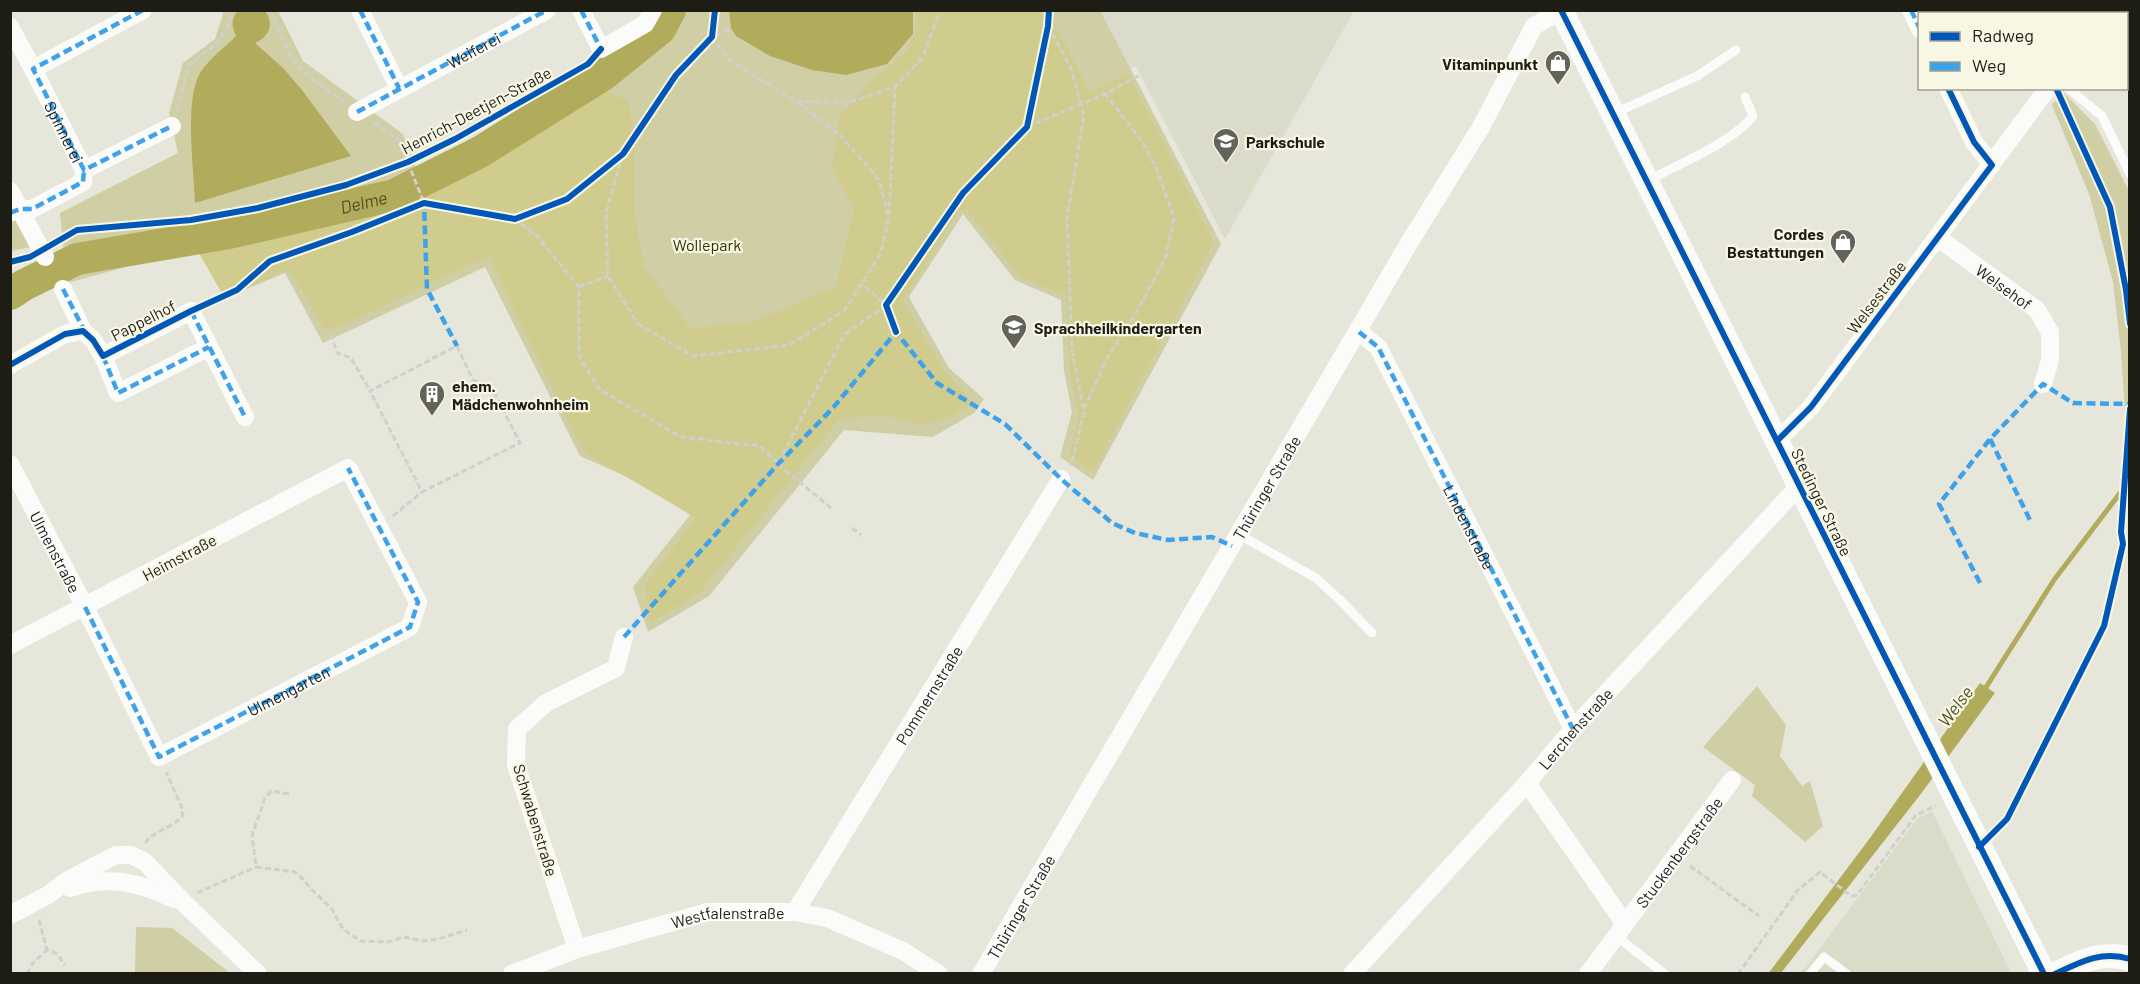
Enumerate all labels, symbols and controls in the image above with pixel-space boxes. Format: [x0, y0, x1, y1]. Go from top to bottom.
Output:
legend [1918, 12, 2128, 90]
text: Radweg [1972, 24, 2034, 46]
street label: Weiferei [443, 28, 503, 72]
shop icon: Vitaminpunkt [1543, 48, 1573, 86]
place label: Vitaminpunkt [1442, 54, 1538, 73]
text: Weg [1972, 54, 2006, 76]
street label: Henrich-Deetjen-Straße [398, 62, 554, 158]
street label: Spinnerei [41, 98, 88, 166]
school or university icon: Parkschule [1211, 126, 1241, 164]
place label: Parkschule [1246, 132, 1325, 151]
water label: Delme [338, 186, 389, 218]
place label: Cordes Bestattungen [1727, 224, 1824, 261]
shop icon: Cordes Bestattungen [1828, 227, 1858, 265]
park label: Wollepark [673, 235, 741, 254]
street label: Welsestraße [1842, 257, 1910, 337]
street label: Welsehof [1973, 260, 2036, 313]
street label: Pappelhof [107, 295, 179, 344]
school or university icon: Sprachheilkindergarten [999, 312, 1029, 350]
place label: Sprachheilkindergarten [1034, 318, 1202, 337]
place label: ehem. Mädchenwohnheim [452, 376, 589, 413]
building icon: ehem. Mädchenwohnheim [417, 379, 447, 417]
street label: Thüringer Straße [1228, 432, 1304, 543]
street label: Stedinger Straße [1788, 445, 1856, 559]
street label: Lindenstraße [1440, 481, 1499, 572]
street label: Ulmenstraße [27, 508, 85, 596]
street label: Heimstraße [139, 530, 219, 584]
street label: Pommernstraße [891, 642, 966, 748]
street label: Ulmengarten [244, 661, 332, 719]
water label: Welse [1933, 681, 1977, 731]
street label: Lerchenstraße [1534, 684, 1616, 773]
street label: Schwabenstraße [510, 762, 562, 878]
street label: Stuckenbergstraße [1631, 793, 1726, 911]
street label: Thüringer Straße [982, 851, 1058, 962]
street label: Westfalenstraße [669, 902, 785, 931]

